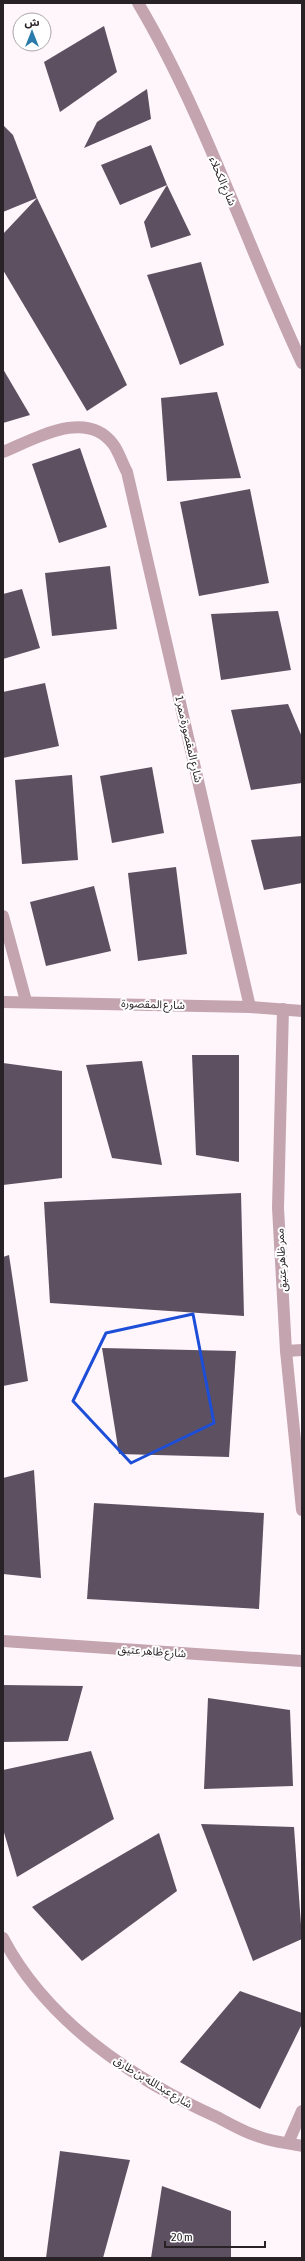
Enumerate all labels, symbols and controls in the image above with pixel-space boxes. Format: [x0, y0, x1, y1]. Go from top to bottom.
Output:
north arrow [12, 12, 52, 52]
text: ش [24, 16, 40, 29]
street label: شارع الكحلاء [205, 155, 239, 208]
street label: شارع المقصورة ممر 1 [171, 694, 205, 784]
street label: شارع المقصورة [121, 997, 186, 1013]
street label: ممر ظاهر عتيق [273, 1228, 290, 1292]
street label: شارع ظاهر عتيق [117, 1643, 187, 1661]
street label: شارع عبدالله بن طارق [111, 2054, 195, 2112]
scale bar [165, 2223, 265, 2249]
text: 20 m [171, 2230, 193, 2244]

